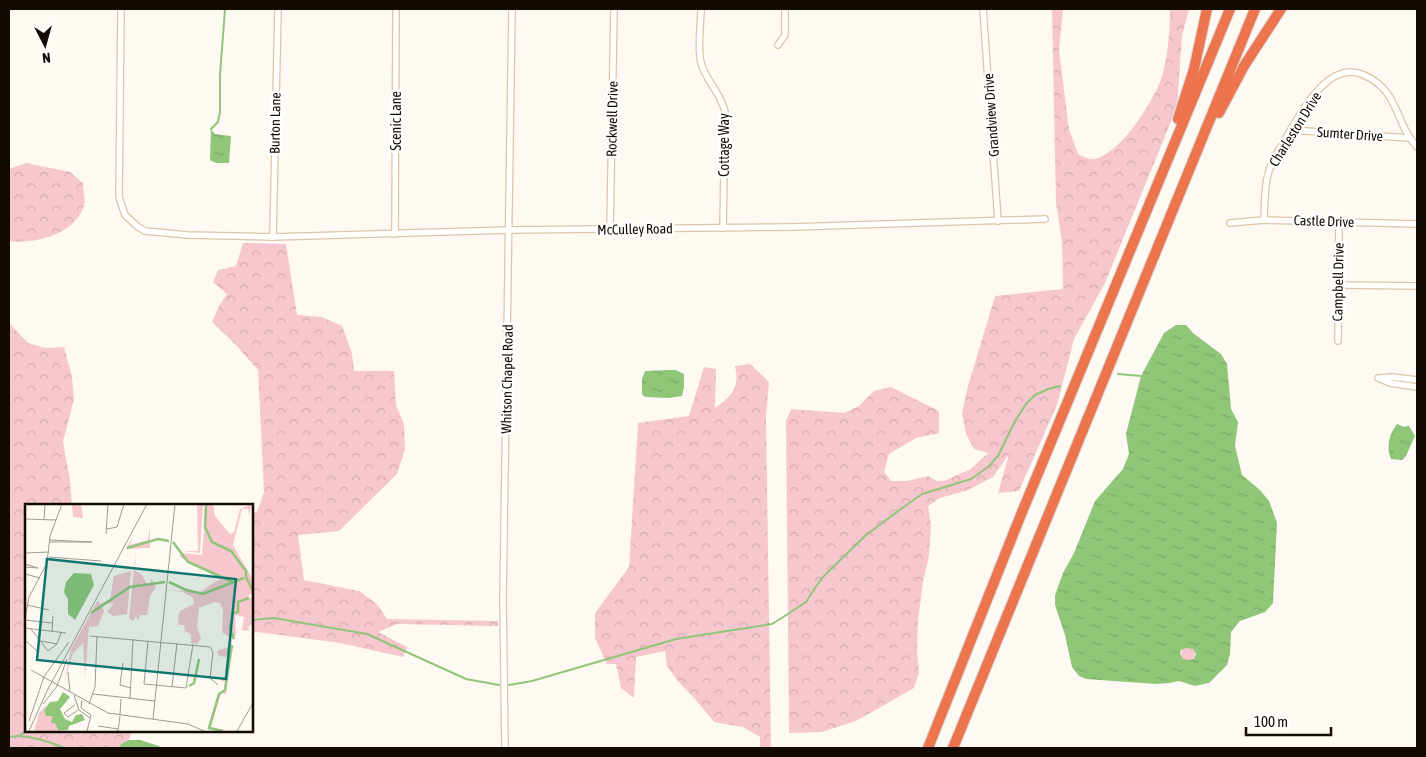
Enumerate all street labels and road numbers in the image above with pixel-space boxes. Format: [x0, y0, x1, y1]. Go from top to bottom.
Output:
street label: Grandview Drive [980, 73, 1002, 157]
street label: Rockwell Drive [603, 81, 621, 157]
street label: Charleston Drive [1266, 89, 1324, 169]
street label: Scenic Lane [388, 91, 404, 151]
street label: Burton Lane [266, 92, 284, 154]
street label: Cottage Way [716, 113, 732, 177]
street label: Sumter Drive [1316, 124, 1384, 144]
street label: Castle Drive [1293, 212, 1355, 230]
street label: McCulley Road [597, 220, 673, 238]
street label: Campbell Drive [1329, 242, 1347, 322]
street label: Whitson Chapel Road [498, 324, 516, 434]

